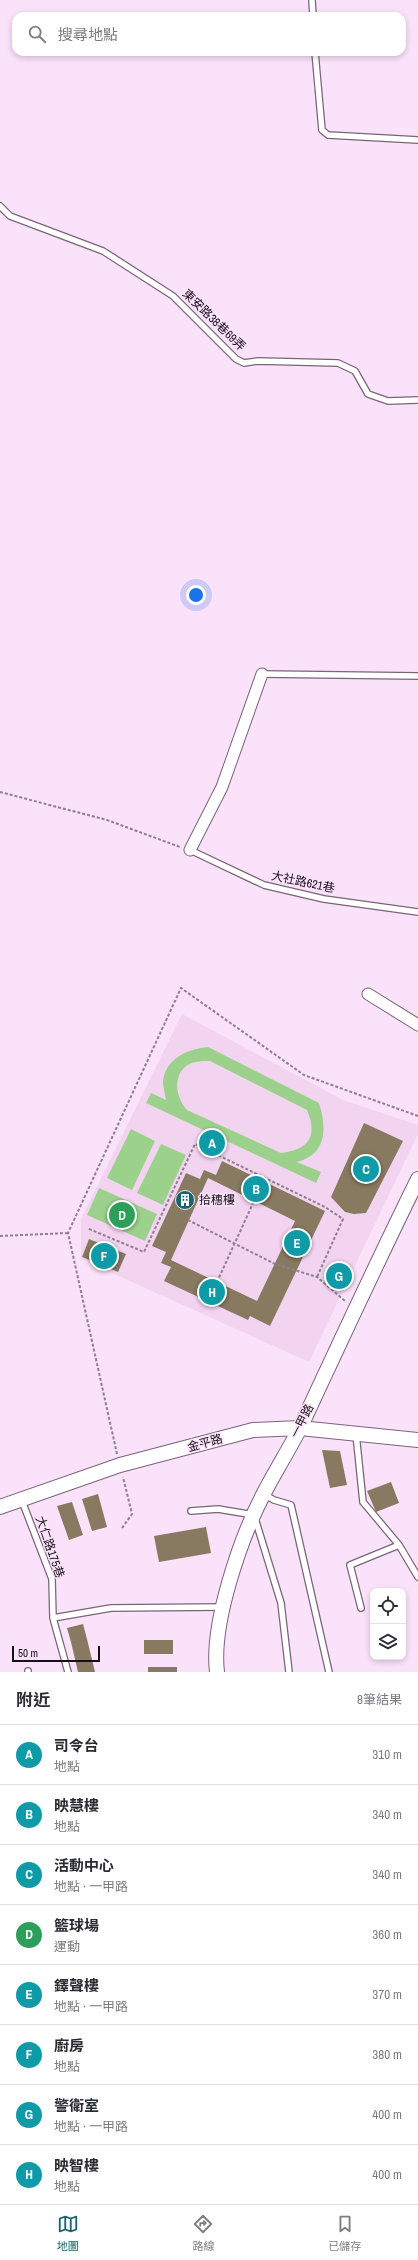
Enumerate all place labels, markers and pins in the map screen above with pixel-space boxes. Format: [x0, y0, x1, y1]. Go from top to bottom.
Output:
pin: A [199, 1128, 225, 1158]
pin: C [353, 1154, 379, 1184]
pin: B [243, 1174, 269, 1204]
building icon: 拾穗樓 [174, 1189, 196, 1211]
place label: 拾穗樓 [199, 1192, 235, 1208]
pin: D [109, 1200, 135, 1230]
pin: E [284, 1228, 310, 1258]
pin: F [91, 1241, 117, 1271]
pin: G [326, 1261, 352, 1291]
pin: H [199, 1277, 225, 1307]

